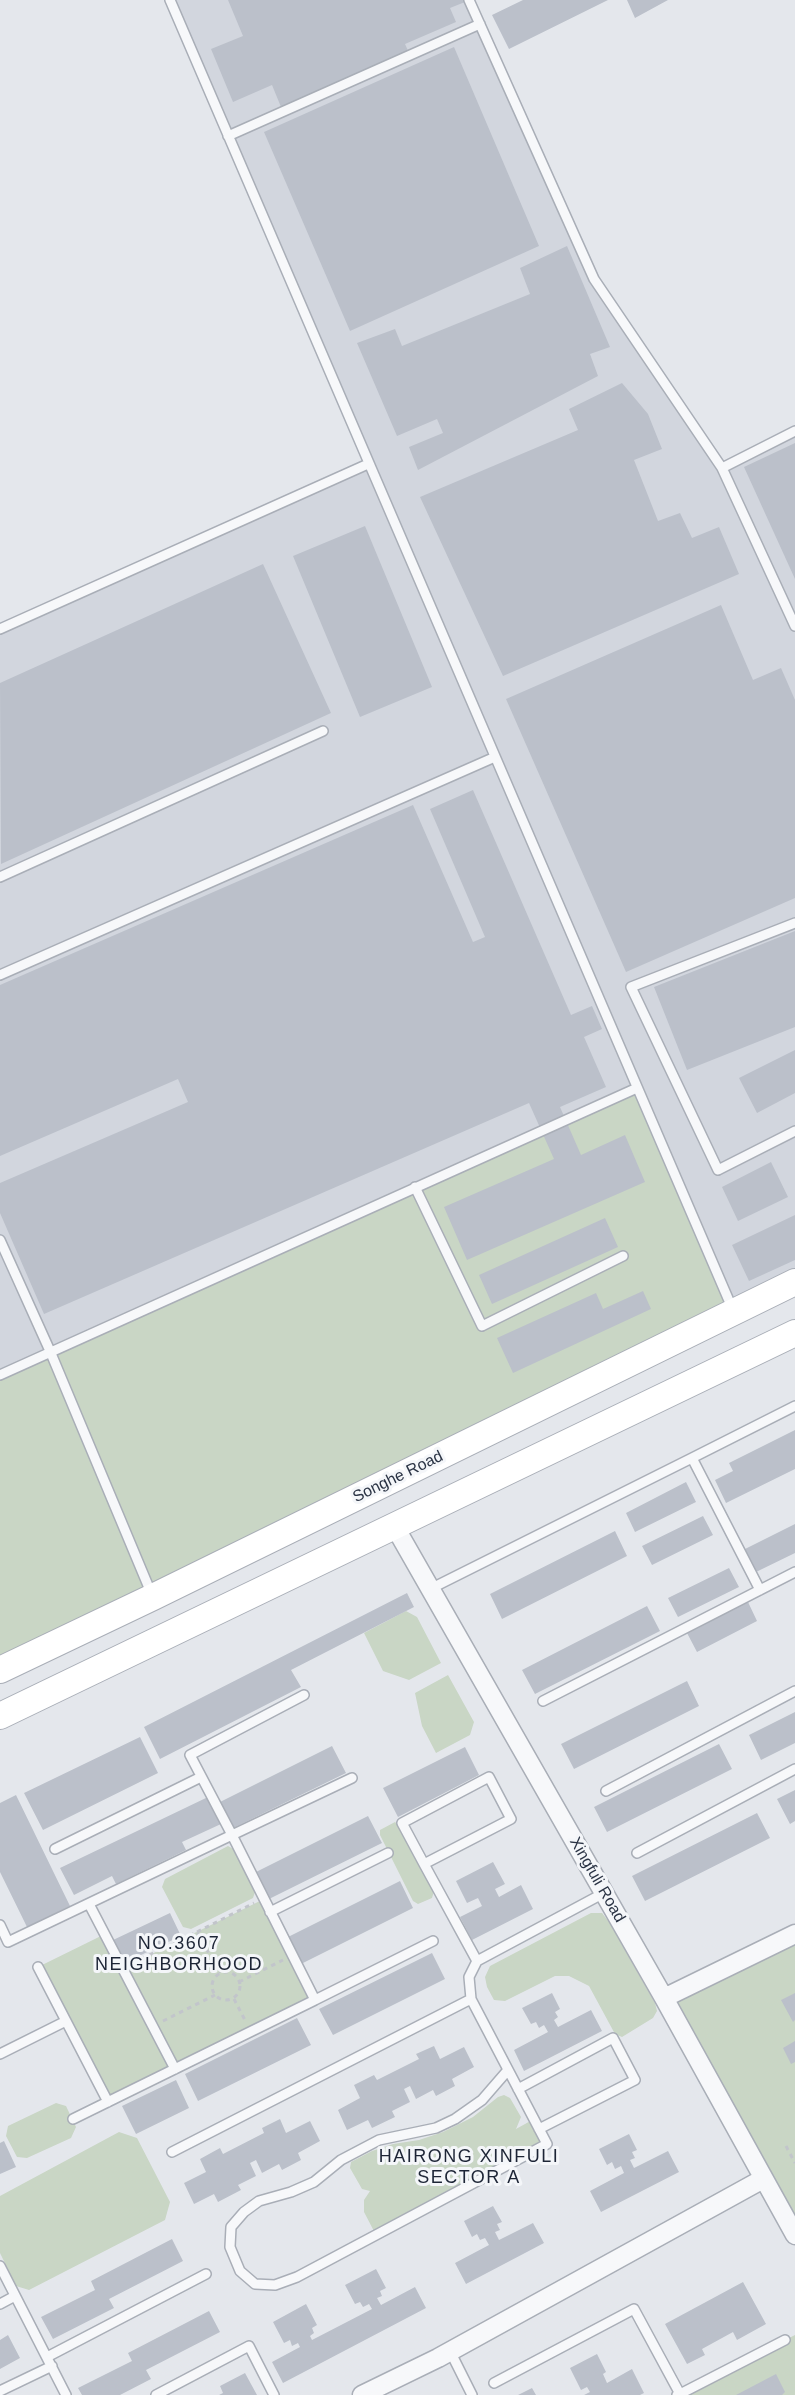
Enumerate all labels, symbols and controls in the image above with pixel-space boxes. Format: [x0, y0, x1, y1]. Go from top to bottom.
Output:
street label: Songhe Road [350, 1447, 446, 1507]
street label: Xingfuli Road [565, 1834, 629, 1926]
district label: NO.3607 NEIGHBORHOOD [95, 1933, 263, 1976]
district label: HAIRONG XINFULI SECTOR A [379, 2146, 559, 2188]

